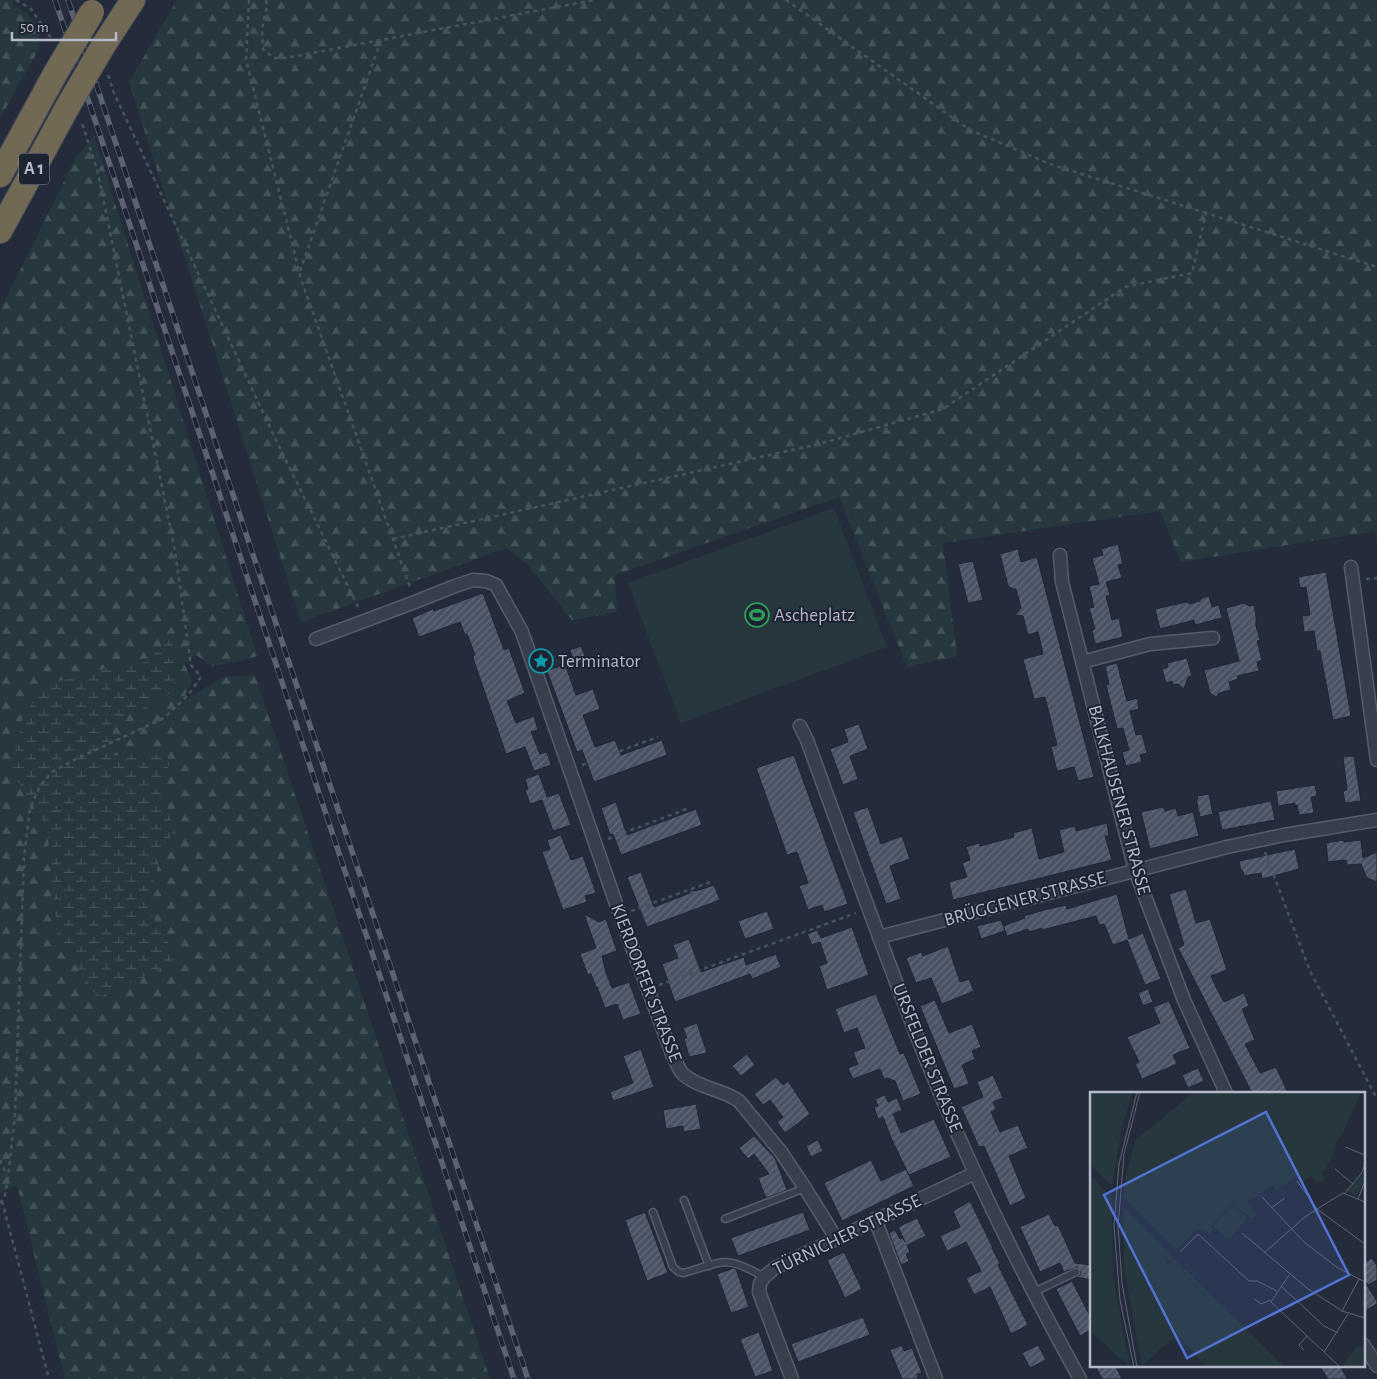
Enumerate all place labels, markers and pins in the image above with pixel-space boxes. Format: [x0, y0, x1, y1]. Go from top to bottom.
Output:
sports icon: Ascheplatz [744, 602, 770, 628]
place label: Ascheplatz [774, 606, 855, 625]
place icon: Terminator [528, 648, 554, 674]
place label: Terminator [558, 652, 640, 671]

